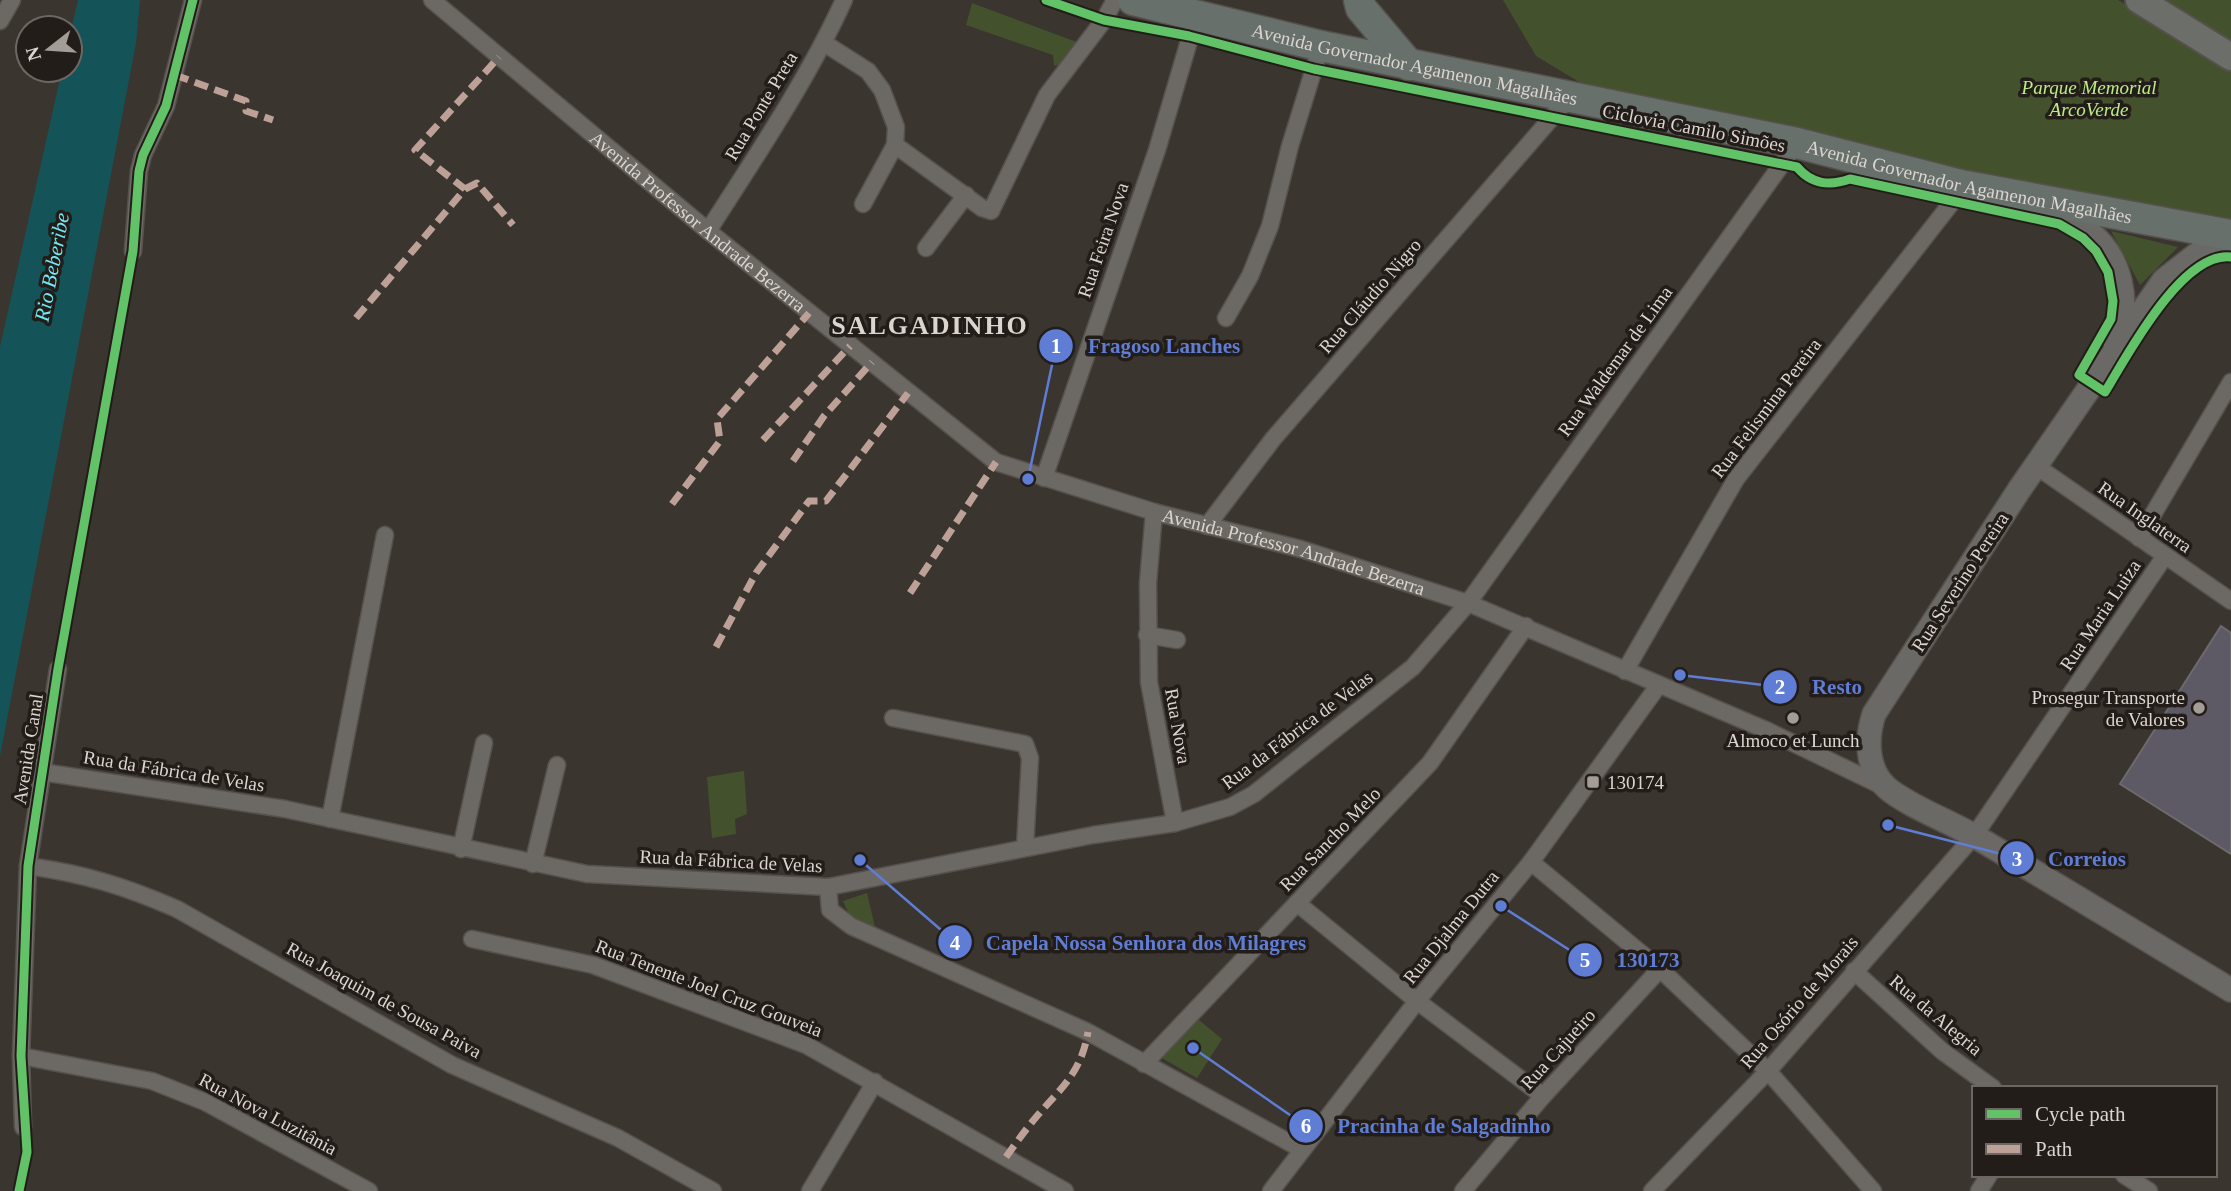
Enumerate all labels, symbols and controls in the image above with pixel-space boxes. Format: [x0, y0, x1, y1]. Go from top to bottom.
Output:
north arrow [14, 14, 84, 84]
street label: Avenida Governador Agamenon Magalhães [1250, 19, 1580, 109]
text: N [21, 44, 45, 63]
street label: Rua Ponte Preta [720, 48, 802, 164]
park label: Parque Memorial ArcoVerde [2021, 77, 2156, 120]
street label: Ciclovia Camilo Simões [1601, 100, 1787, 156]
street label: Avenida Professor Andrade Bezerra [586, 127, 810, 316]
street label: Avenida Governador Agamenon Magalhães [1804, 135, 2134, 227]
street label: Rua Feira Nova [1073, 179, 1133, 300]
water label: Rio Beberibe [30, 211, 74, 324]
street label: Rua Cláudio Nigro [1315, 235, 1425, 357]
street label: Rua Waldemar de Lima [1554, 282, 1677, 440]
district label: SALGADINHO [831, 311, 1029, 340]
callout: Fragoso Lanches [1039, 325, 1254, 367]
text: 1 [1051, 334, 1061, 358]
text: Fragoso Lanches [1088, 334, 1240, 358]
street label: Rua Felismina Pereira [1707, 334, 1826, 482]
street label: Rua Inglaterra [2094, 477, 2196, 557]
street label: Avenida Professor Andrade Bezerra [1160, 504, 1428, 599]
street label: Rua Severino Pereira [1907, 508, 2013, 655]
street label: Rua Maria Luiza [2055, 555, 2145, 674]
street label: Rua da Fábrica de Velas [1217, 666, 1377, 794]
callout: Resto [1763, 666, 1876, 708]
text: 2 [1775, 675, 1785, 699]
text: Resto [1812, 675, 1862, 699]
street label: Rua Nova [1161, 687, 1195, 766]
place label: Prosegur Transporte de Valores [2031, 687, 2185, 730]
street label: Avenida Canal [9, 692, 47, 806]
marker: Prosegur Transporte de Valores [2191, 700, 2207, 716]
marker: Almoco et Lunch [1785, 710, 1801, 726]
place label: Almoco et Lunch [1727, 730, 1860, 751]
street label: Rua da Fábrica de Velas [82, 746, 266, 796]
place label: 130174 [1607, 772, 1665, 793]
marker: 130174 [1585, 774, 1601, 790]
street label: Rua Sancho Melo [1275, 783, 1385, 895]
callout: Correios [1999, 837, 2140, 879]
street label: Rua da Fábrica de Velas [639, 846, 823, 876]
text: 3 [2012, 847, 2022, 871]
text: Correios [2048, 847, 2126, 871]
street label: Rua Djalma Dutra [1399, 866, 1503, 988]
callout: Capela Nossa Senhora dos Milagres [937, 921, 1321, 963]
text: 4 [950, 931, 961, 955]
text: Capela Nossa Senhora dos Milagres [986, 931, 1306, 955]
street label: Rua Osório de Morais [1736, 932, 1862, 1072]
street label: Rua Tenente Joel Cruz Gouveia [593, 935, 826, 1041]
street label: Rua Joaquim de Sousa Paiva [283, 938, 486, 1063]
callout: 130173 [1568, 939, 1694, 981]
text: 5 [1580, 948, 1590, 972]
text: 130173 [1617, 948, 1680, 972]
street label: Rua da Alegria [1886, 970, 1987, 1060]
street label: Rua Cajueiro [1516, 1005, 1600, 1093]
street label: Rua Nova Luzitânia [196, 1069, 341, 1159]
legend [1972, 1086, 2217, 1177]
text: Cycle path [2035, 1102, 2126, 1126]
callout: Pracinha de Salgadinho [1288, 1105, 1565, 1147]
text: 6 [1301, 1114, 1311, 1138]
text: Pracinha de Salgadinho [1337, 1114, 1551, 1138]
text: Path [2035, 1137, 2073, 1161]

